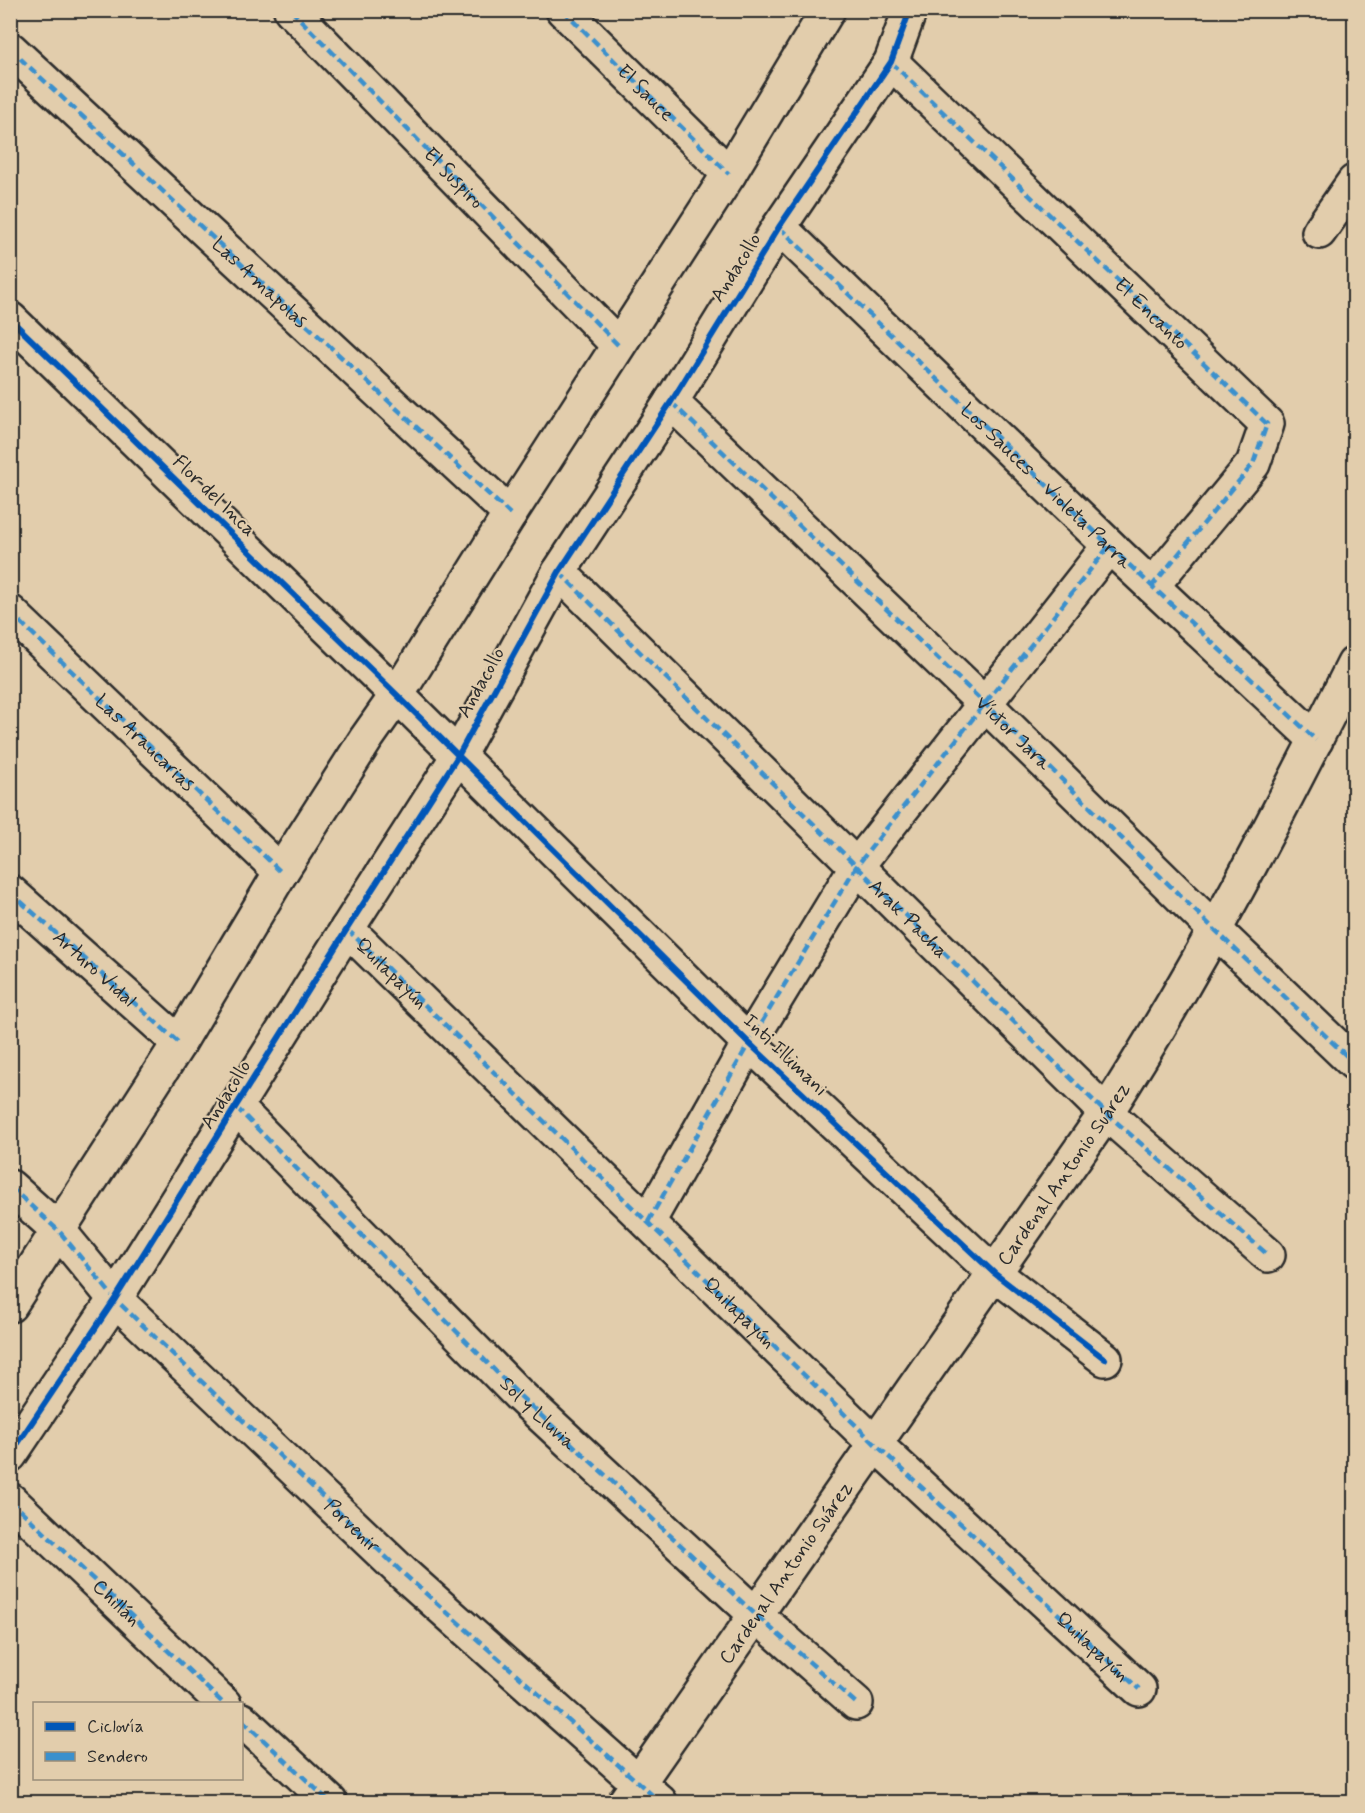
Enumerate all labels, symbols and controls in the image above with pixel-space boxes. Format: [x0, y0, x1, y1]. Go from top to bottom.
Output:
street label: El Sauce [611, 59, 680, 128]
street label: El Suspiro [417, 142, 490, 215]
street label: Andacollo [704, 228, 768, 308]
street label: Las Amapolas [205, 231, 314, 335]
street label: El Encanto [1108, 272, 1194, 356]
street label: Los Sauces - Violeta Parra [954, 397, 1138, 576]
street label: Flor del Inca [166, 449, 262, 543]
street label: Andacollo [451, 643, 512, 723]
street label: Las Araucarias [89, 689, 201, 798]
street label: Víctor Jara [969, 690, 1057, 777]
street label: Arak Pacha [862, 873, 954, 965]
street label: Arturo Vidal [46, 925, 142, 1014]
street label: Quilapayún [349, 932, 433, 1016]
street label: Inti Illimani [737, 1008, 833, 1102]
street label: Andacollo [194, 1055, 258, 1135]
street label: Cardenal Antonio Suárez [991, 1078, 1137, 1272]
street label: Quilapayún [697, 1272, 781, 1355]
street label: Sol y Lluvia [493, 1371, 582, 1457]
street label: Cardenal Antonio Suárez [713, 1476, 860, 1670]
street label: Porvenir [318, 1493, 386, 1560]
street label: Chillán [86, 1573, 146, 1633]
street label: Quilapayún [1049, 1606, 1135, 1689]
legend [33, 1702, 243, 1780]
text: Ciclovía [87, 1715, 144, 1739]
text: Sendero [87, 1745, 148, 1769]

